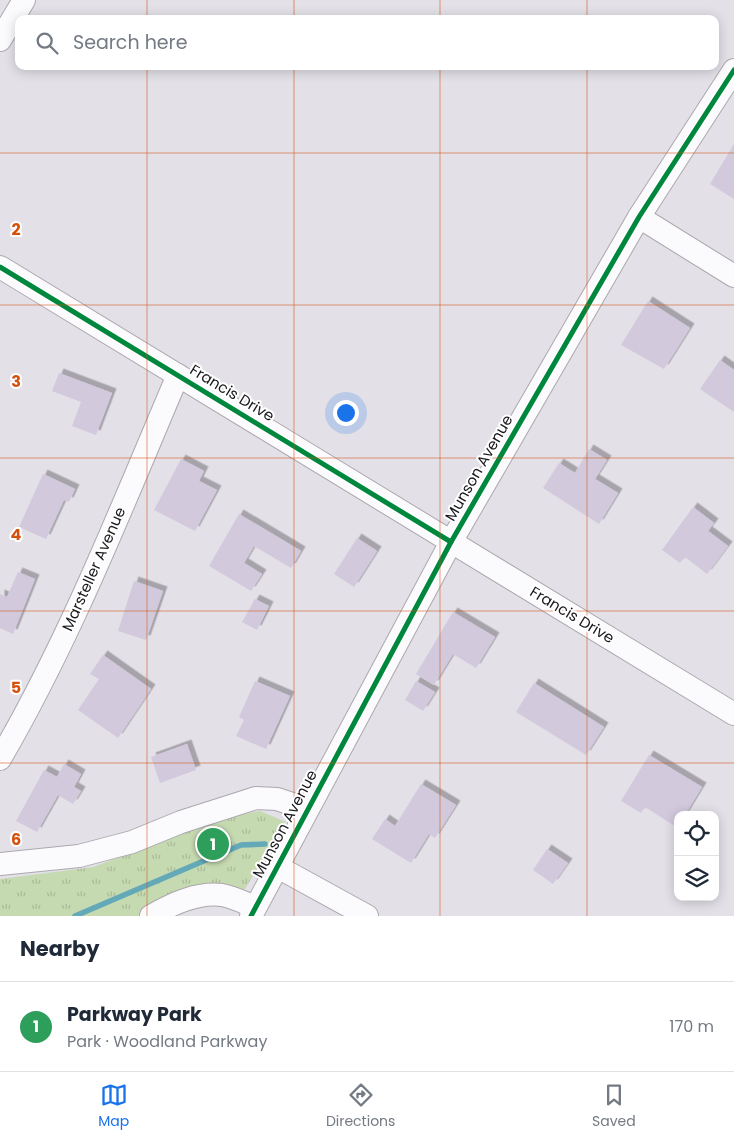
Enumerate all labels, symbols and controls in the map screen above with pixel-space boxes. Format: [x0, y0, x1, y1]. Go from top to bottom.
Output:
search box [15, 15, 719, 70]
icon: search [33, 29, 61, 57]
text: Search here [73, 29, 187, 56]
text: 2 [11, 218, 21, 241]
street label: Francis Drive [186, 359, 278, 426]
text: 3 [11, 370, 21, 393]
your location [333, 400, 359, 426]
street label: Munson Avenue [440, 411, 518, 525]
street label: Marsteller Avenue [57, 503, 130, 634]
text: 4 [11, 523, 22, 546]
street label: Francis Drive [526, 581, 618, 648]
text: 5 [11, 676, 21, 699]
street label: Munson Avenue [247, 766, 322, 881]
map controls [674, 811, 719, 901]
button: locate [674, 811, 719, 856]
pin: 1 [197, 825, 229, 863]
text: 6 [11, 828, 21, 851]
button: layers [674, 856, 719, 901]
text: Nearby [20, 934, 100, 963]
text: Parkway Park [67, 1001, 202, 1028]
text: 1 [33, 1015, 39, 1038]
text: 170 m [669, 1015, 714, 1038]
text: Park · Woodland Parkway [67, 1030, 267, 1053]
tab: Map [98, 1081, 129, 1132]
tab: Directions [326, 1081, 395, 1132]
tab: Saved [592, 1081, 636, 1132]

